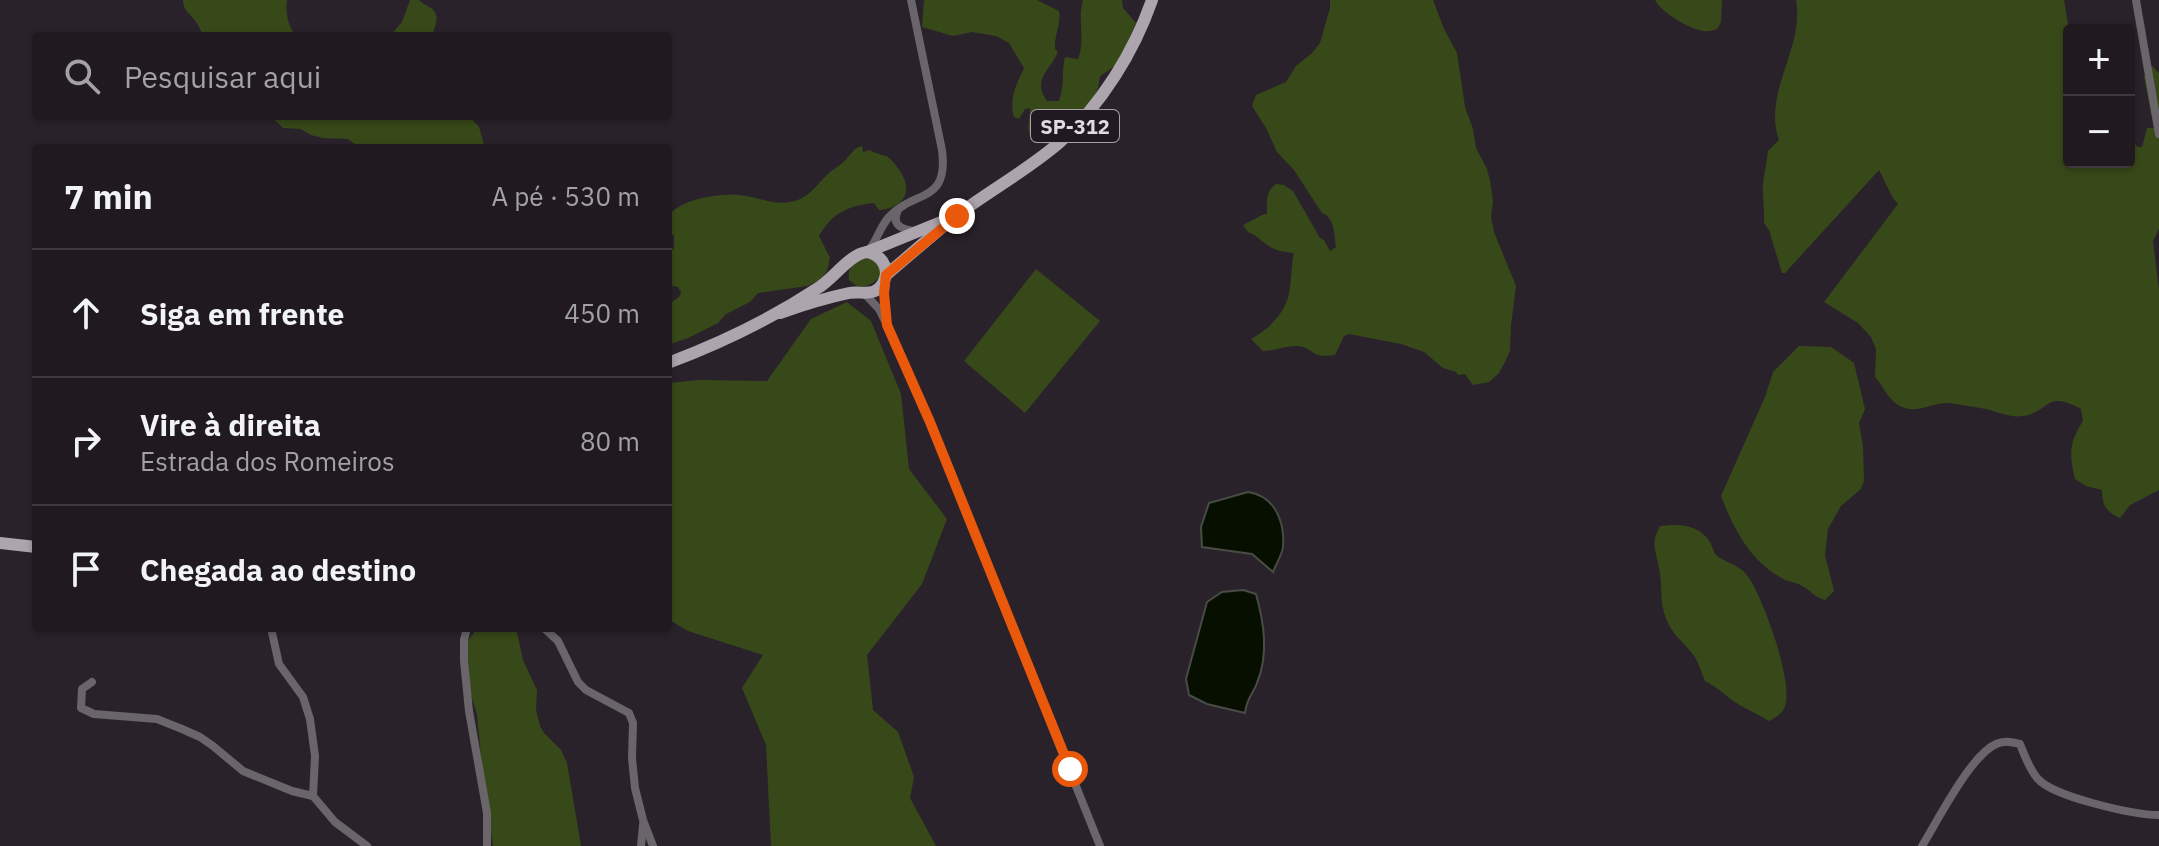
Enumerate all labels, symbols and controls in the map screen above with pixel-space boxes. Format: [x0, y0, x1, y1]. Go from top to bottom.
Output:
map controls [2063, 24, 2135, 168]
button: + [2063, 24, 2135, 96]
search box [32, 32, 672, 120]
icon: search [60, 54, 104, 98]
text: Pesquisar aqui [124, 57, 321, 96]
button: − [2063, 96, 2135, 168]
road number: SP-312 [1031, 110, 1119, 142]
text: 7 min [64, 174, 153, 218]
text: A pé · 530 m [491, 179, 640, 213]
route end [939, 198, 975, 234]
icon: ahead [64, 291, 108, 335]
text: Siga em frente [140, 294, 344, 333]
text: 450 m [564, 296, 640, 330]
text: Vire à direita [140, 405, 321, 444]
icon: right [64, 419, 108, 463]
text: 80 m [580, 424, 640, 458]
text: Estrada dos Romeiros [140, 444, 395, 478]
icon: arrive [64, 547, 108, 591]
text: Chegada ao destino [140, 550, 416, 589]
route start [1052, 751, 1088, 787]

